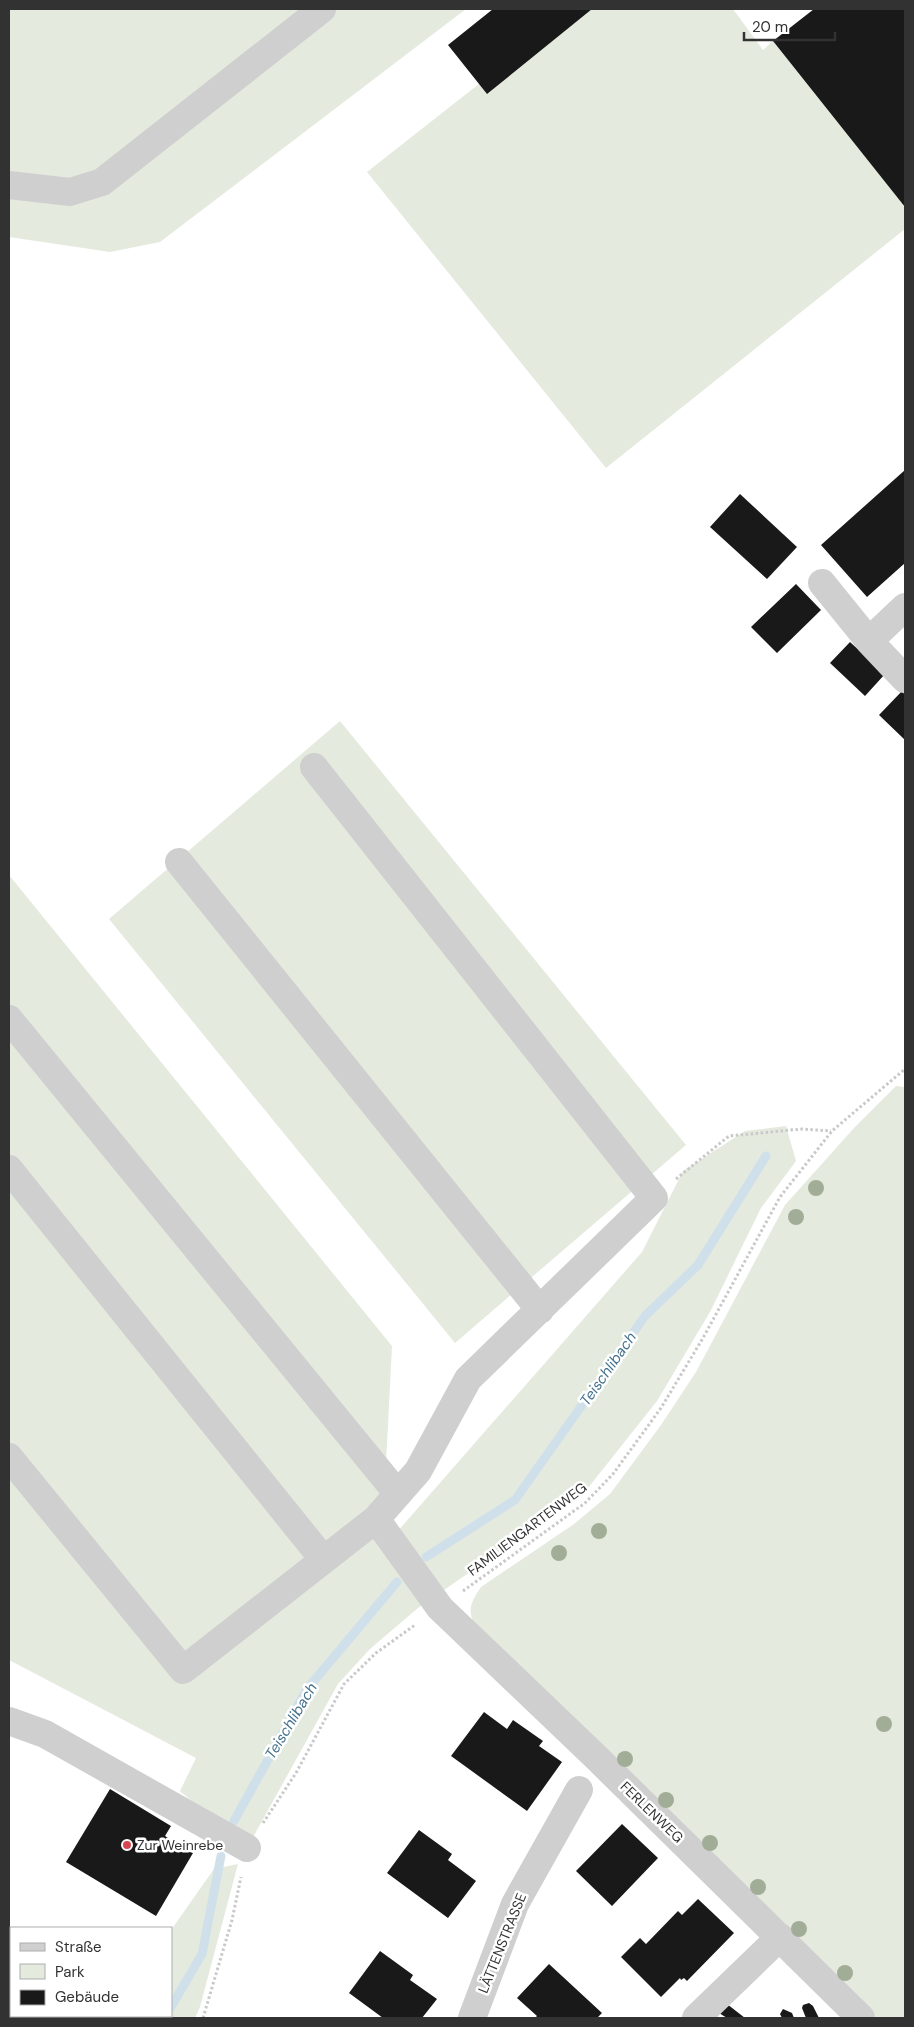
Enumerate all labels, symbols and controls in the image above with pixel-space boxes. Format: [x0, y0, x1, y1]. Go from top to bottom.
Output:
scale bar [744, 10, 835, 42]
text: 20 m [752, 17, 788, 37]
water label: Teischlibach [575, 1328, 641, 1410]
street label: FAMILIENGARTENWEG [464, 1478, 590, 1580]
water label: Teischlibach [260, 1679, 322, 1763]
street label: FERLENWEG [617, 1777, 687, 1847]
place label: Zur Weinrebe [137, 1836, 223, 1854]
marker: Zur Weinrebe [121, 1839, 133, 1851]
street label: LÄTTENSTRASSE [474, 1890, 530, 1996]
legend [10, 1927, 172, 2017]
text: Straße [55, 1937, 102, 1957]
text: Park [55, 1962, 85, 1982]
text: Gebäude [55, 1987, 119, 2007]

